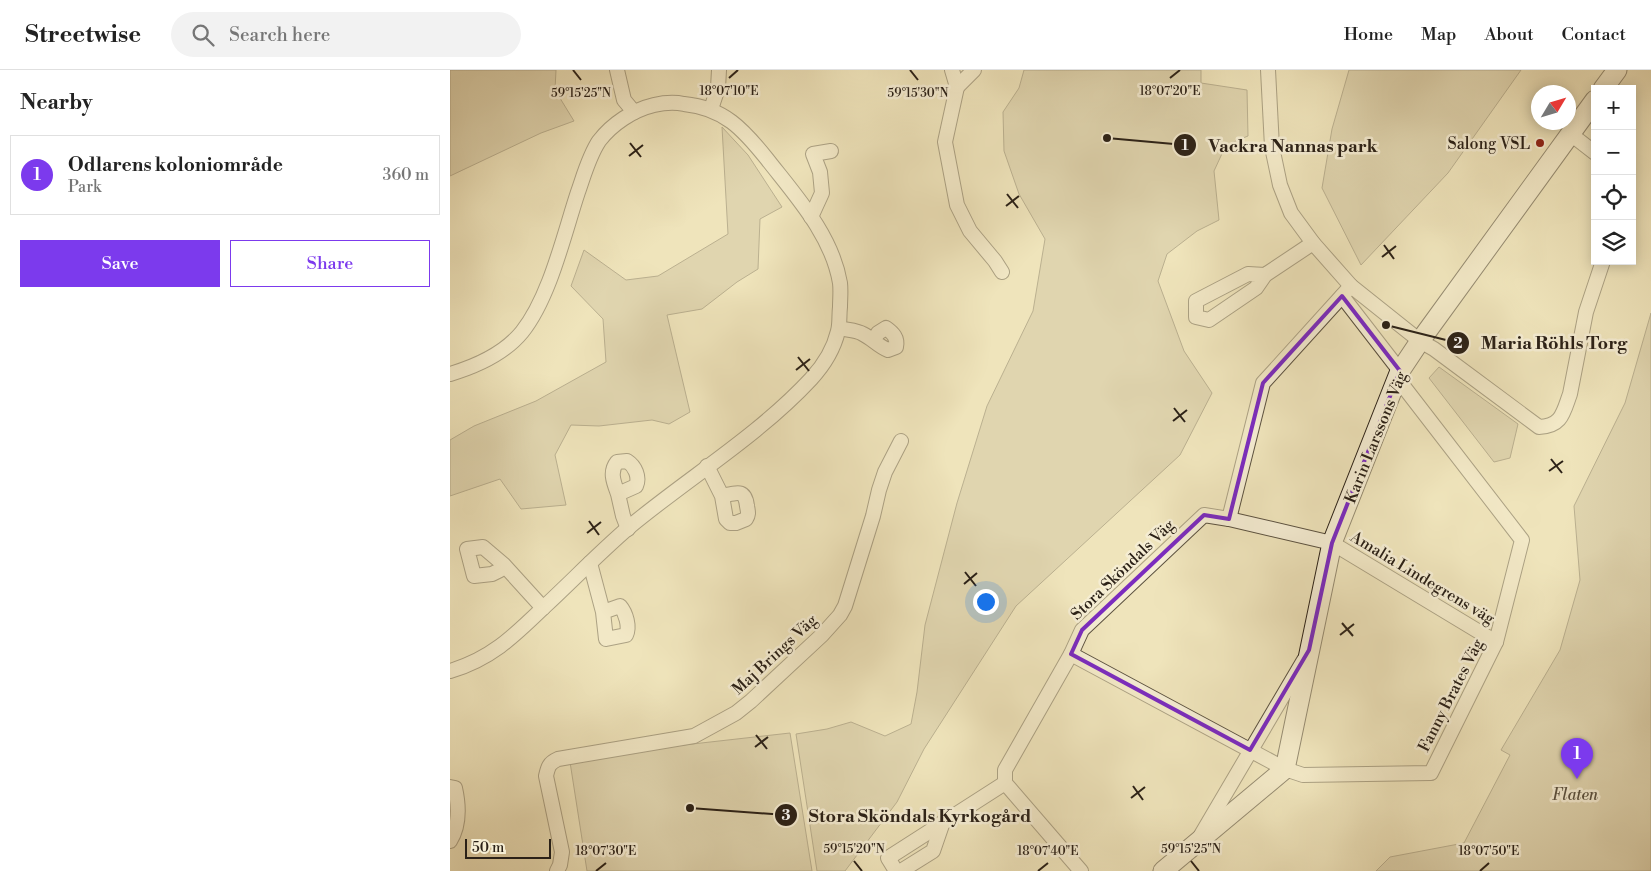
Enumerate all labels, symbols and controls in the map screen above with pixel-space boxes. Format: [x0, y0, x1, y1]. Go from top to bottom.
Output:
search box [171, 12, 521, 57]
text: Streetwise [25, 20, 141, 50]
icon: search [189, 21, 217, 49]
text: Search here [229, 23, 330, 47]
text: Home [1344, 23, 1393, 46]
text: Map [1421, 23, 1457, 46]
text: About [1485, 23, 1534, 46]
text: Contact [1562, 23, 1626, 46]
text: 18°07'10"E [700, 84, 758, 99]
text: 18°07'20"E [1139, 84, 1201, 99]
north arrow [1531, 85, 1576, 130]
map controls [1591, 85, 1636, 265]
button: + [1591, 85, 1636, 130]
text: 59°15'25"N [551, 86, 611, 101]
text: 59°15'30"N [888, 86, 949, 101]
text: Nearby [20, 90, 93, 116]
callout: Vackra Nannas park [1173, 129, 1387, 162]
button: − [1591, 130, 1636, 175]
place label: Salong VSL [1448, 134, 1530, 154]
text: Vackra Nannas park [1207, 135, 1379, 158]
text: 1 [1181, 136, 1189, 155]
marker: Salong VSL [1534, 137, 1546, 149]
text: Odlarens koloniområde [68, 153, 283, 177]
text: 1 [33, 165, 41, 185]
text: 360 m [383, 165, 429, 185]
button: locate [1591, 175, 1636, 220]
text: Park [68, 177, 101, 197]
button: layers [1591, 220, 1636, 265]
button: Save [20, 240, 220, 287]
button: Share [230, 240, 430, 287]
callout: Maria Röhls Torg [1446, 326, 1637, 359]
text: Maria Röhls Torg [1481, 332, 1628, 355]
text: 2 [1453, 334, 1463, 353]
street label: Karin Larssons Väg [1340, 368, 1412, 506]
street label: Stora Sköndals Väg [1067, 515, 1179, 624]
street label: Amalia Lindegrens väg [1346, 526, 1499, 629]
your location [973, 589, 999, 615]
street label: Maj Brings Väg [728, 610, 822, 699]
street label: Fanny Brates Väg [1414, 635, 1488, 755]
pin: 1 [1561, 738, 1593, 779]
park label: Flaten [1552, 785, 1599, 805]
callout: Stora Sköndals Kyrkogård [773, 799, 1041, 832]
text: Stora Sköndals Kyrkogård [809, 805, 1031, 828]
text: 3 [781, 806, 791, 825]
scale bar [465, 836, 551, 859]
text: 50 m [472, 839, 504, 857]
text: 59°15'20"N [823, 842, 885, 857]
text: 59°15'25"N [1161, 842, 1221, 857]
text: 18°07'30"E [576, 844, 636, 859]
text: 18°07'40"E [1017, 844, 1079, 859]
text: 18°07'50"E [1459, 844, 1519, 859]

